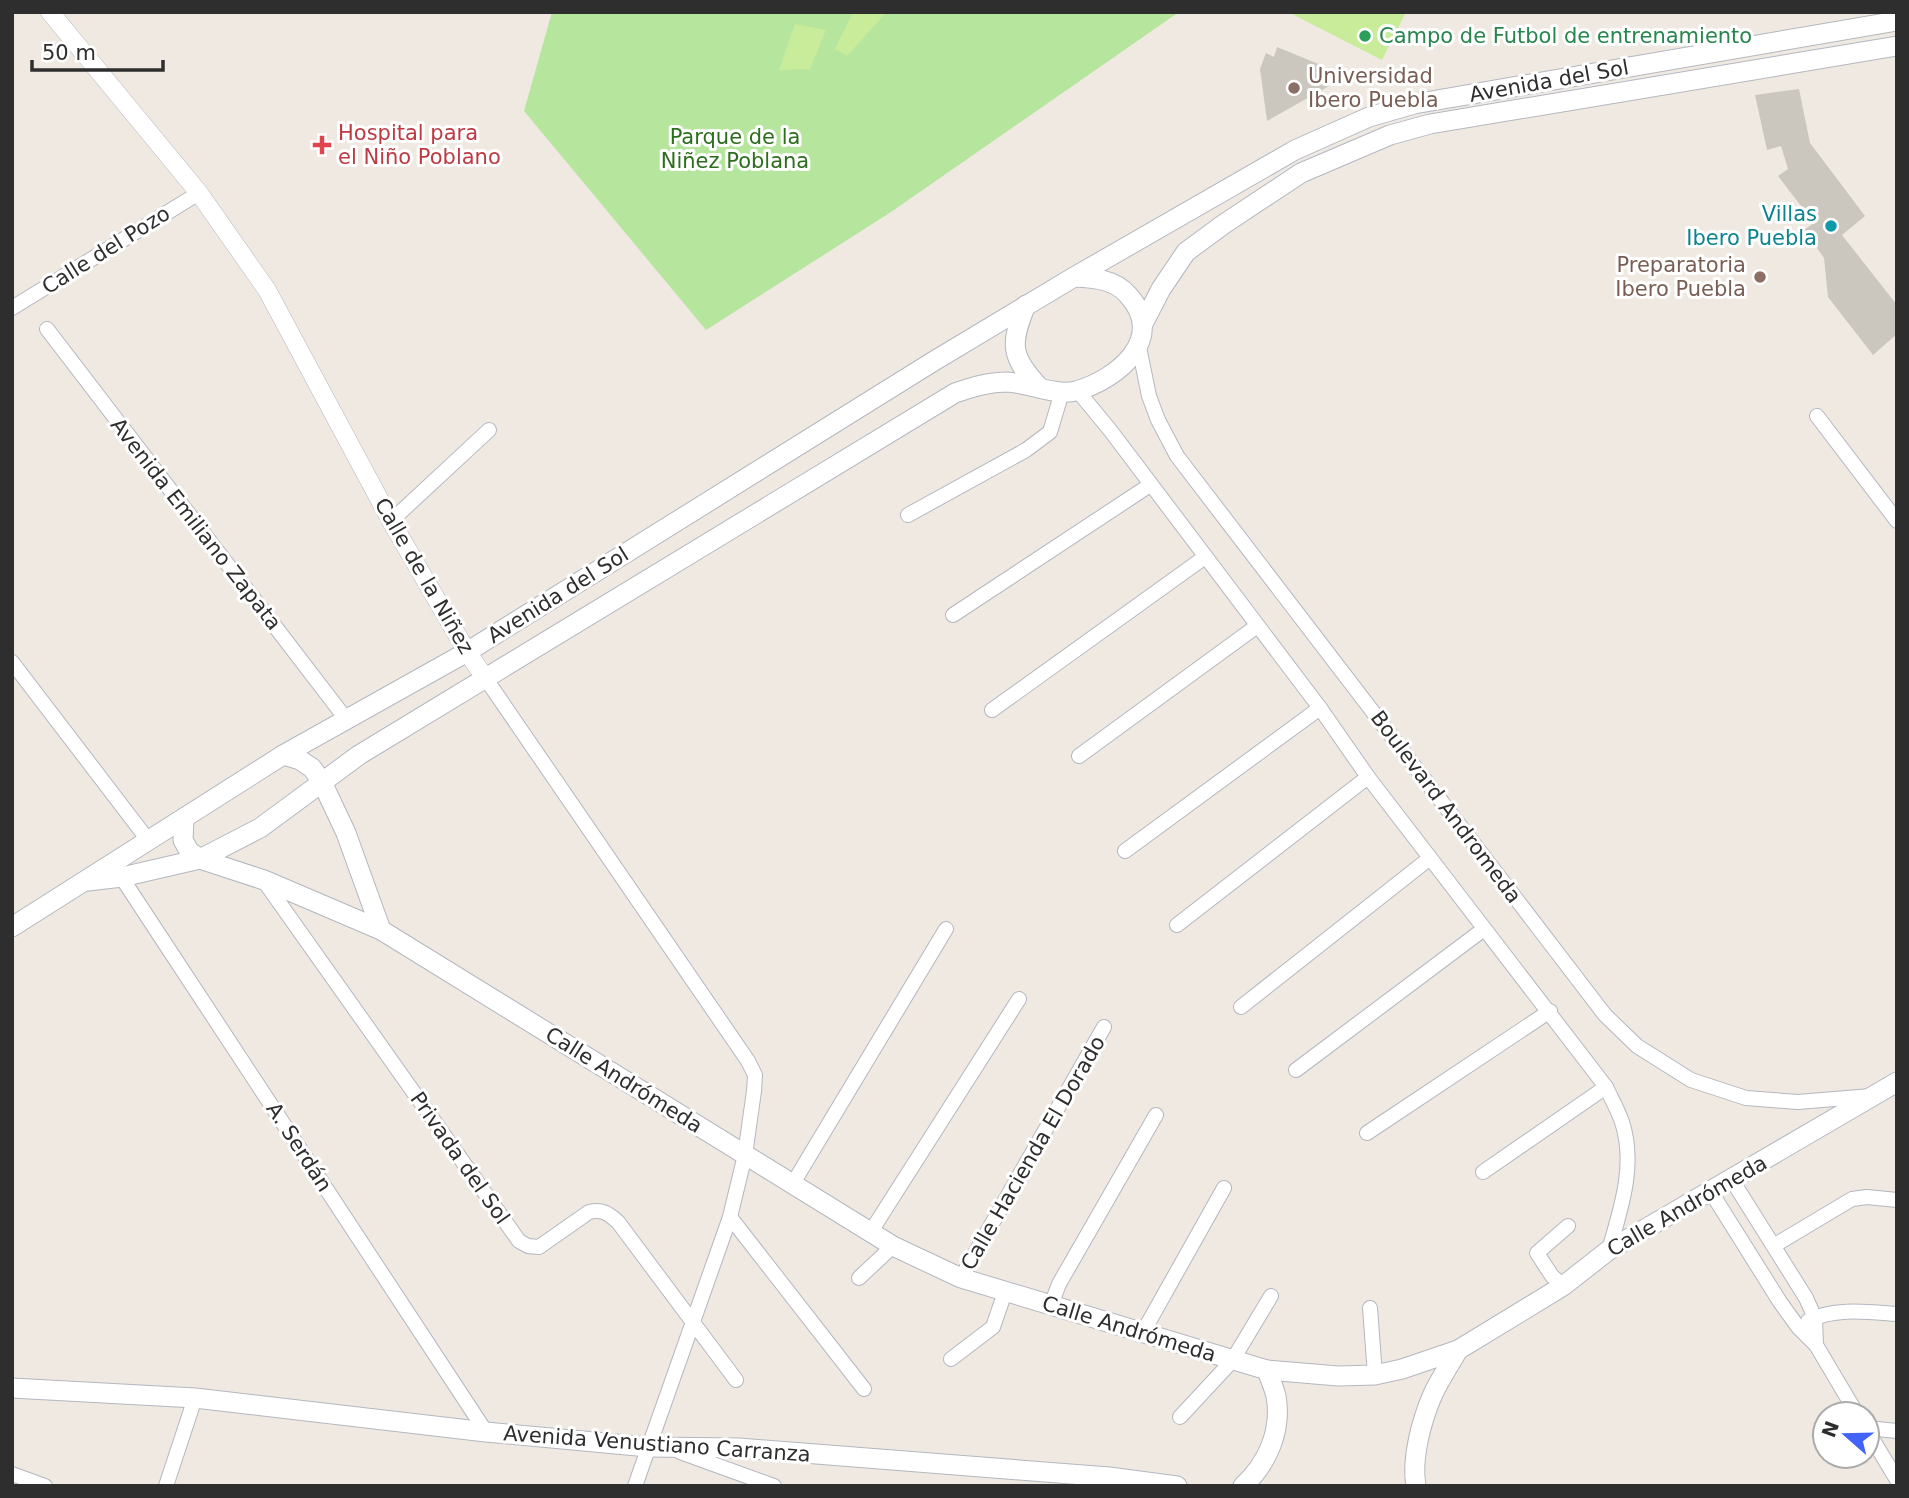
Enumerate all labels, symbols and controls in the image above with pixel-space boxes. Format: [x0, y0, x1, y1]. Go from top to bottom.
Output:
place label: Campo de Futbol de entrenamiento [1379, 24, 1752, 48]
scale bar [32, 28, 163, 72]
marker: Campo de Futbol de entrenamiento [1357, 28, 1373, 44]
text: 50 m [42, 41, 96, 65]
street label: Avenida del Sol [1468, 55, 1630, 107]
place label: Universidad Ibero Puebla [1308, 64, 1439, 112]
marker: Universidad Ibero Puebla [1286, 80, 1302, 96]
place label: Hospital para el Niño Poblano [338, 121, 501, 169]
park label: Parque de la Niñez Poblana [661, 125, 809, 173]
marker: Hospital para el Niño Poblano [312, 135, 332, 155]
street label: Calle del Pozo [38, 201, 174, 299]
place label: Villas Ibero Puebla [1686, 202, 1817, 250]
marker: Villas Ibero Puebla [1823, 218, 1839, 234]
place label: Preparatoria Ibero Puebla [1615, 253, 1746, 301]
marker: Preparatoria Ibero Puebla [1752, 269, 1768, 285]
street label: Avenida Emiliano Zapata [106, 413, 286, 635]
street label: Calle de la Niñez [370, 494, 478, 658]
street label: Avenida del Sol [483, 542, 633, 648]
street label: Boulevard Andromeda [1366, 706, 1526, 908]
street label: Calle Andrómeda [541, 1022, 707, 1138]
street label: Calle Hacienda El Dorado [956, 1032, 1110, 1274]
street label: Privada del Sol [406, 1087, 514, 1229]
street label: A. Serdán [261, 1098, 337, 1196]
street label: Calle Andrómeda [1603, 1151, 1771, 1261]
street label: Calle Andrómeda [1039, 1291, 1219, 1367]
north arrow [1811, 1400, 1881, 1470]
text: N [1817, 1418, 1843, 1440]
street label: Avenida Venustiano Carranza [503, 1421, 811, 1467]

